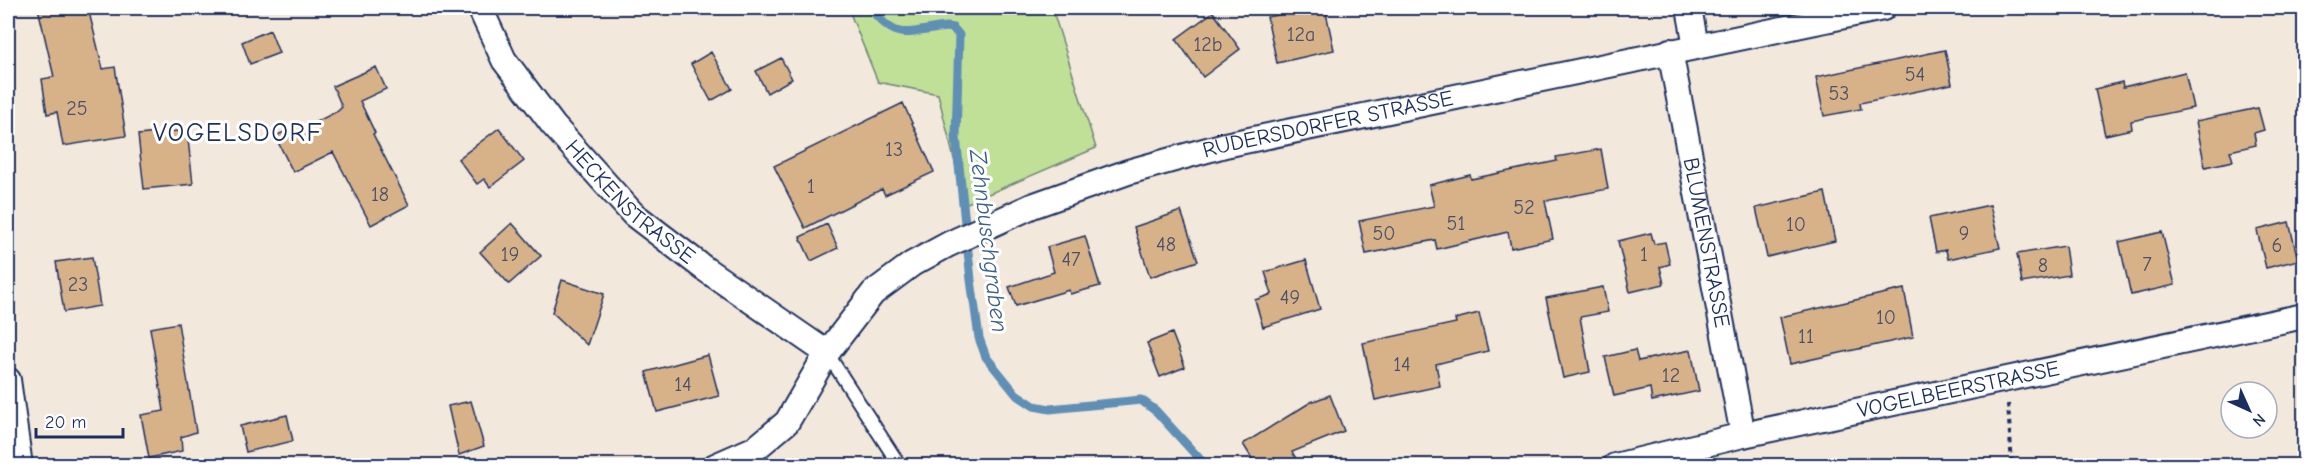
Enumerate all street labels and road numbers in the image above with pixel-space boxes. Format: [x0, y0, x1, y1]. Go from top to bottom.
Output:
street label: RÜDERSDORFER STRASSE [1200, 85, 1455, 164]
street label: HECKENSTRASSE [560, 135, 700, 270]
street label: BLUMENSTRASSE [1678, 155, 1735, 330]
street label: VOGELBEERSTRASSE [1855, 355, 2062, 423]

